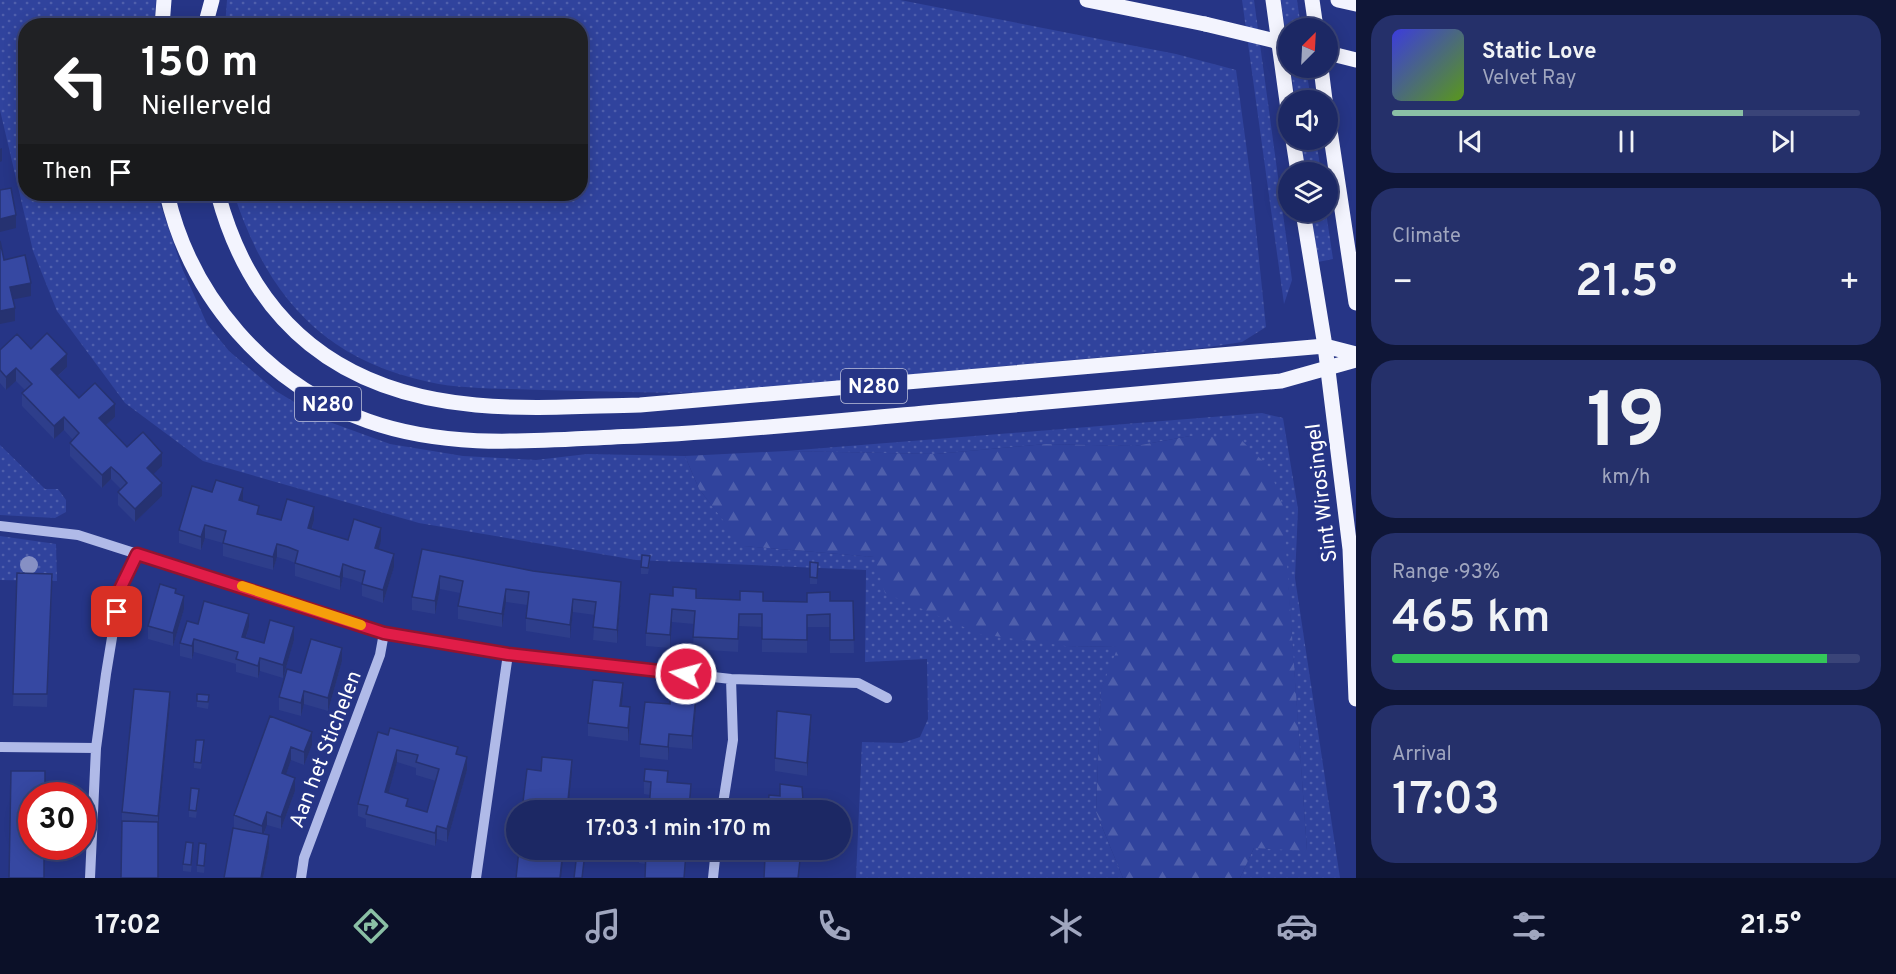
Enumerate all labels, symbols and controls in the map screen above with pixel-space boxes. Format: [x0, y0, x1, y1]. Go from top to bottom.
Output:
north arrow [1278, 18, 1338, 78]
map controls [1278, 18, 1338, 222]
text: 150 m [141, 38, 258, 91]
text: Static Love [1482, 39, 1596, 66]
icon: left [42, 42, 120, 120]
text: Velvet Ray [1482, 66, 1576, 92]
text: Niellerveld [141, 90, 272, 124]
button: sound [1278, 90, 1338, 150]
icon: previous [1454, 125, 1487, 158]
icon: pause [1610, 125, 1643, 158]
icon: next [1766, 125, 1799, 158]
icon: arrive [104, 156, 137, 189]
text: Then [42, 159, 92, 186]
button: layers [1278, 162, 1338, 222]
text: Climate [1392, 224, 1461, 250]
text: 21.5° [1575, 255, 1677, 312]
text: − [1392, 263, 1413, 305]
text: + [1839, 263, 1860, 305]
road number: N280 [841, 369, 907, 403]
text: 19 [1586, 376, 1666, 475]
road number: N280 [295, 387, 361, 421]
street label: Sint Wirosingel [1301, 422, 1344, 564]
text: km/h [1602, 465, 1650, 491]
text: Range · 93% [1392, 560, 1500, 586]
pin [91, 586, 142, 637]
text: 465 km [1392, 591, 1551, 648]
icon: arrive [100, 595, 133, 628]
position arrow [654, 642, 718, 706]
street label: Aan het Stichelen [284, 667, 369, 832]
text: Arrival [1392, 742, 1452, 768]
text: 17:03 [1392, 773, 1500, 830]
speed limit sign: 30 [18, 782, 96, 860]
text: 17:03 · 1 min · 170 m [586, 816, 771, 843]
icon: directions [350, 905, 392, 947]
icon: music [582, 905, 624, 947]
icon: phone [813, 905, 855, 947]
icon: climate [1045, 905, 1087, 947]
icon: car [1276, 905, 1318, 947]
icon: filters [1508, 905, 1550, 947]
text: 17:02 [95, 909, 161, 943]
text: 21.5° [1739, 909, 1801, 943]

